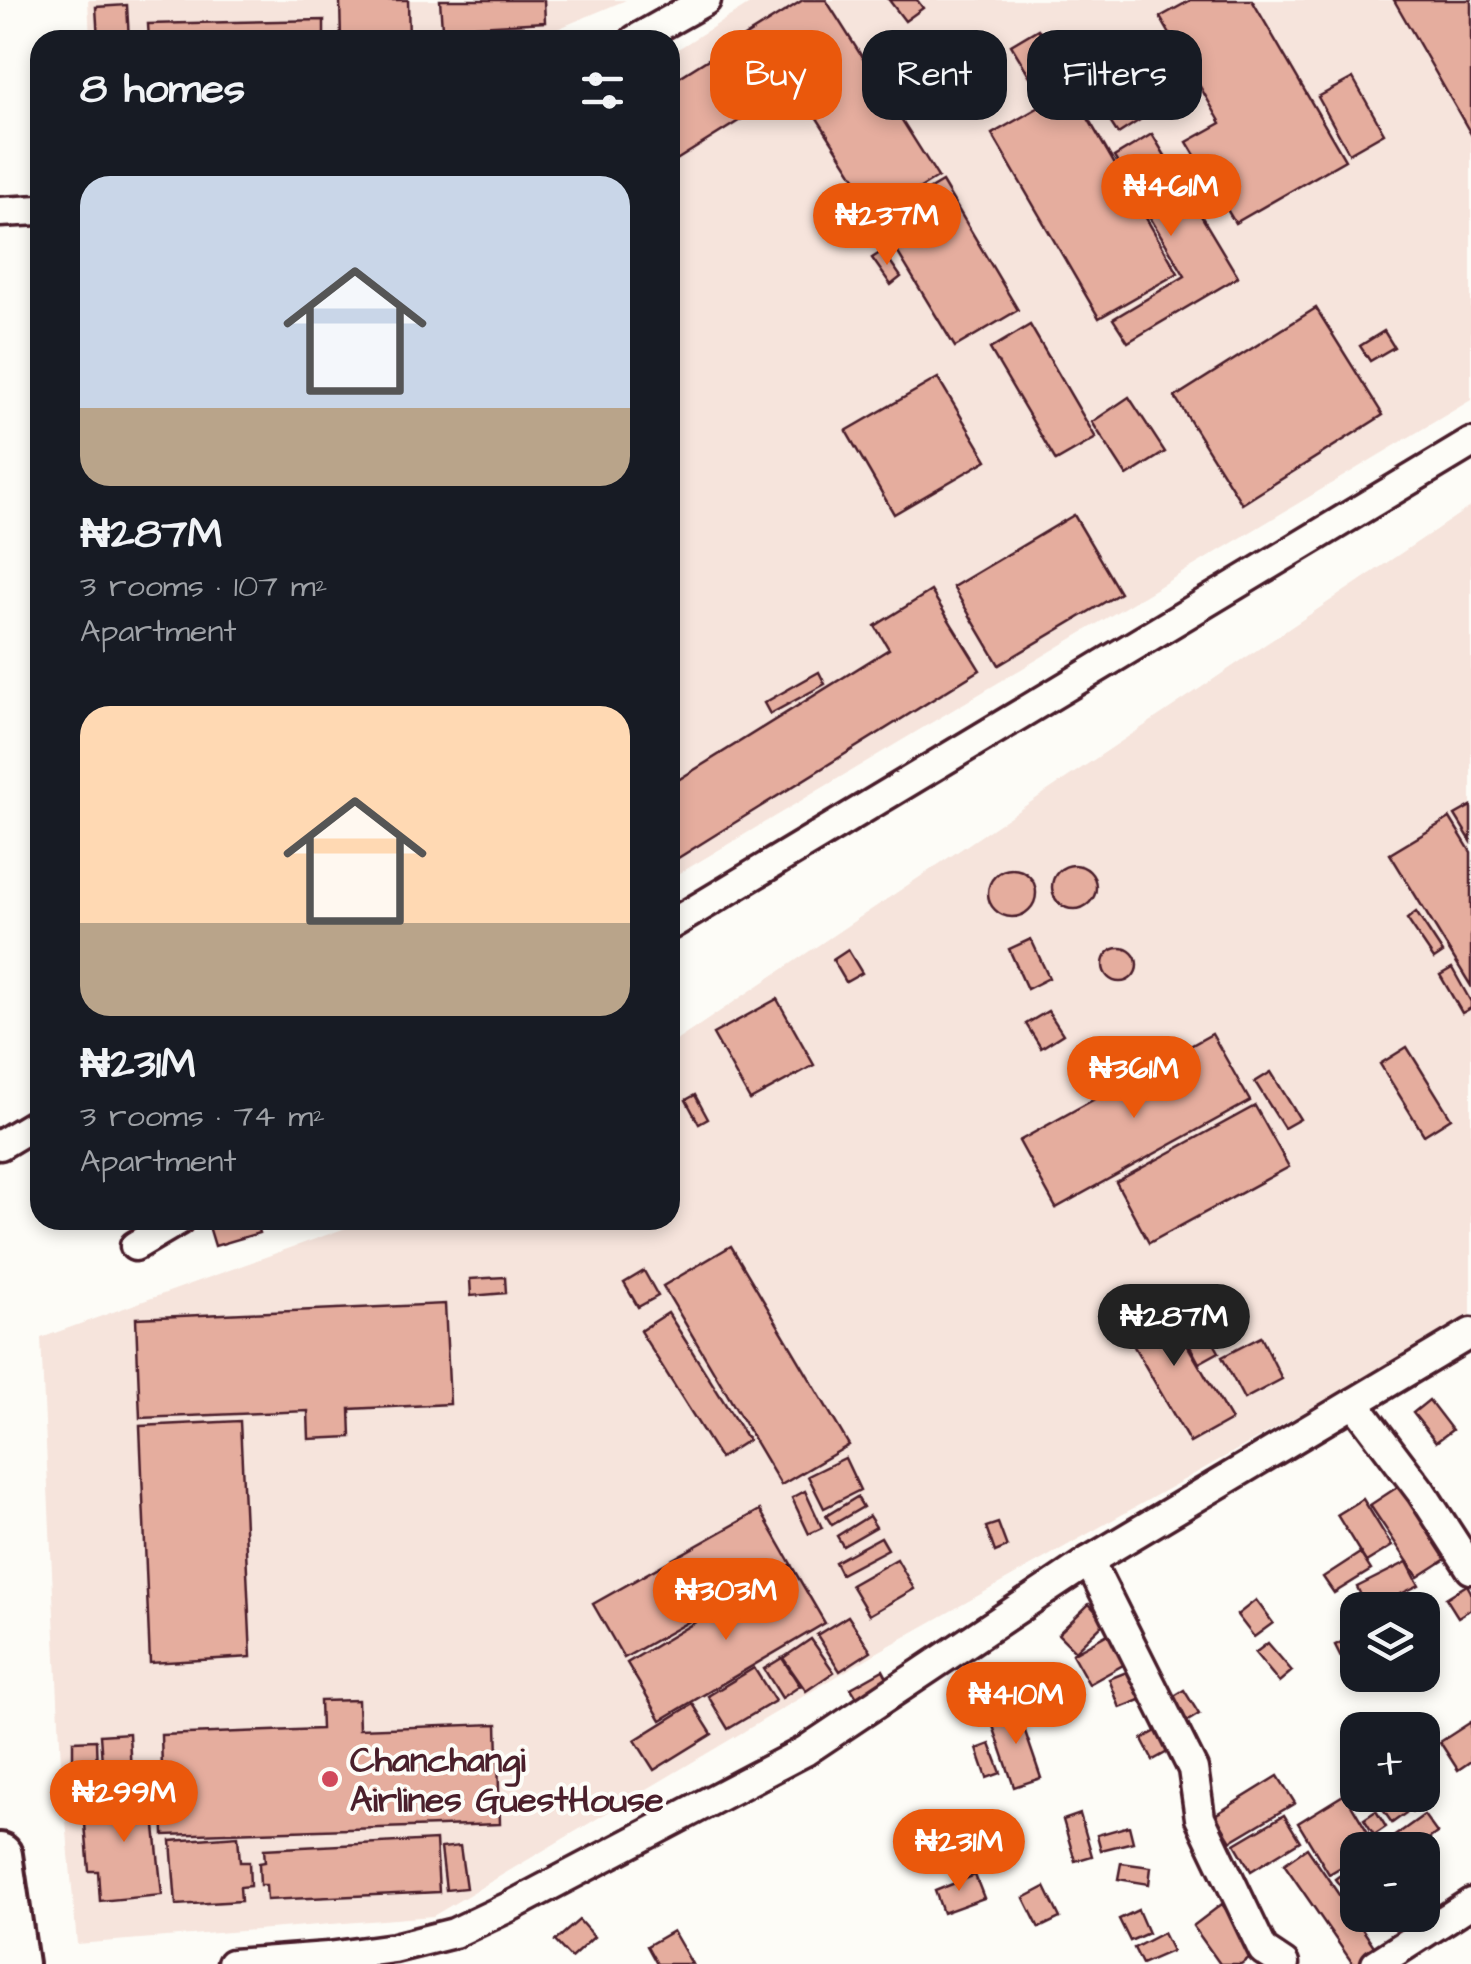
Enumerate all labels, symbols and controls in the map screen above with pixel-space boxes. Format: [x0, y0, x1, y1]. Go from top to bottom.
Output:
chip: Buy [710, 30, 842, 120]
chip: Rent [862, 30, 1007, 120]
chip: Filters [1027, 30, 1202, 120]
text: 8 homes [80, 61, 245, 119]
icon: filters [575, 63, 630, 118]
pin: ₦461M [1101, 154, 1241, 239]
text: ₦461M [1123, 164, 1219, 209]
pin: ₦237M [817, 183, 957, 268]
text: ₦237M [835, 193, 939, 238]
icon: home [265, 241, 445, 421]
text: ₦287M [80, 506, 222, 564]
text: 3 rooms · 107 m² [80, 564, 328, 609]
text: Apartment [80, 609, 236, 654]
icon: home [265, 771, 445, 951]
text: ₦231M [80, 1036, 196, 1094]
pin: ₦361M [1064, 1036, 1204, 1121]
text: ₦361M [1089, 1046, 1179, 1091]
text: 3 rooms · 74 m² [80, 1094, 325, 1139]
text: Apartment [80, 1139, 236, 1184]
pin: ₦287M [1104, 1284, 1244, 1369]
text: ₦287M [1120, 1294, 1228, 1339]
pin: ₦303M [656, 1558, 796, 1643]
text: ₦303M [675, 1568, 777, 1613]
map controls [1340, 1592, 1440, 1932]
button: layers [1340, 1592, 1440, 1692]
pin: ₦410M [946, 1662, 1086, 1747]
text: ₦410M [968, 1672, 1064, 1717]
button: + [1340, 1712, 1440, 1812]
place label: Chanchangi Airlines GuestHouse [350, 1736, 664, 1825]
pin: ₦299M [54, 1760, 194, 1845]
marker: Chanchangi Airlines GuestHouse [319, 1768, 341, 1790]
text: ₦299M [72, 1770, 176, 1815]
pin: ₦231M [889, 1809, 1029, 1894]
text: ₦231M [915, 1819, 1003, 1864]
button: − [1340, 1832, 1440, 1932]

